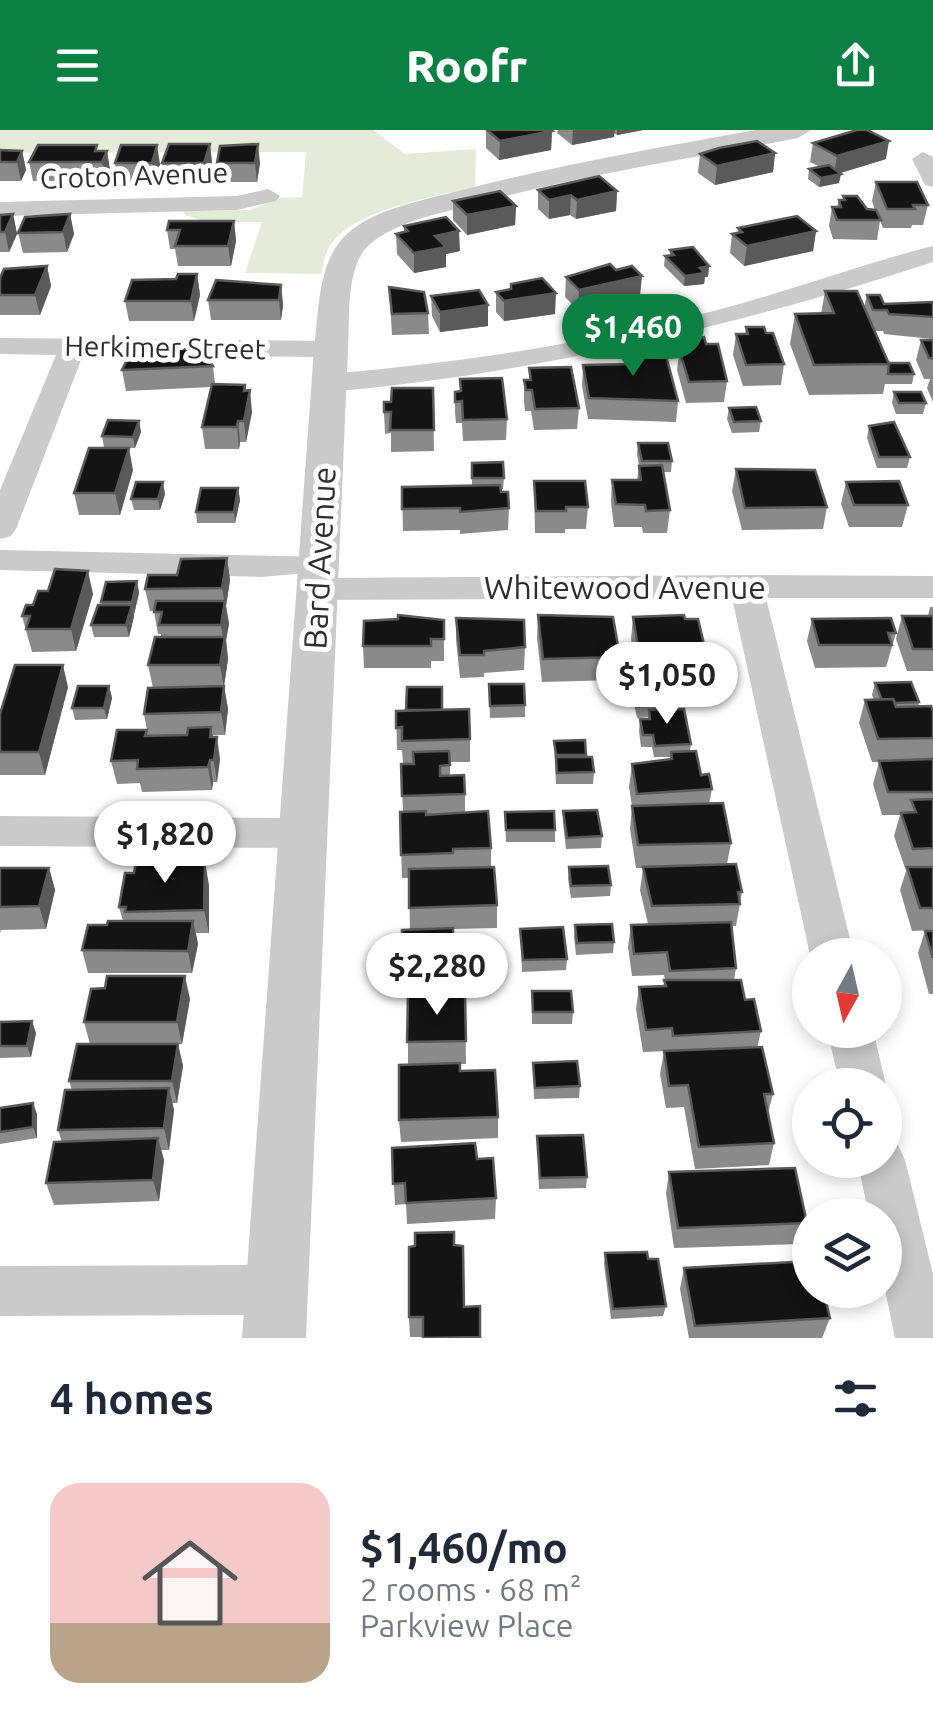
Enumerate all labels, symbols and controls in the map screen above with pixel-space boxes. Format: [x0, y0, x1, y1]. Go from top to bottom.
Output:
icon: menu [50, 38, 105, 93]
icon: share [828, 38, 883, 93]
text: Roofr [406, 40, 527, 91]
street label: Croton Avenue [39, 156, 229, 194]
pin: $1,460 [552, 294, 714, 379]
text: $1,460 [584, 308, 682, 344]
street label: Herkimer Street [64, 330, 266, 364]
street label: Bard Avenue [296, 466, 342, 650]
street label: Whitewood Avenue [484, 569, 766, 605]
pin: $1,050 [586, 642, 748, 727]
text: $1,050 [618, 656, 716, 692]
pin: $1,820 [84, 801, 246, 886]
text: $1,820 [116, 815, 214, 851]
pin: $2,280 [356, 933, 518, 1018]
north arrow [792, 938, 902, 1048]
map controls [792, 938, 902, 1308]
text: $2,280 [388, 947, 486, 983]
button: locate [792, 1068, 902, 1178]
button: layers [792, 1198, 902, 1308]
icon: filters [828, 1371, 883, 1426]
text: 4 homes [50, 1375, 214, 1422]
icon: home [130, 1523, 250, 1643]
text: $1,460/mo [360, 1524, 568, 1571]
text: 2 rooms · 68 m² [360, 1571, 581, 1607]
text: Parkview Place [360, 1607, 573, 1643]

